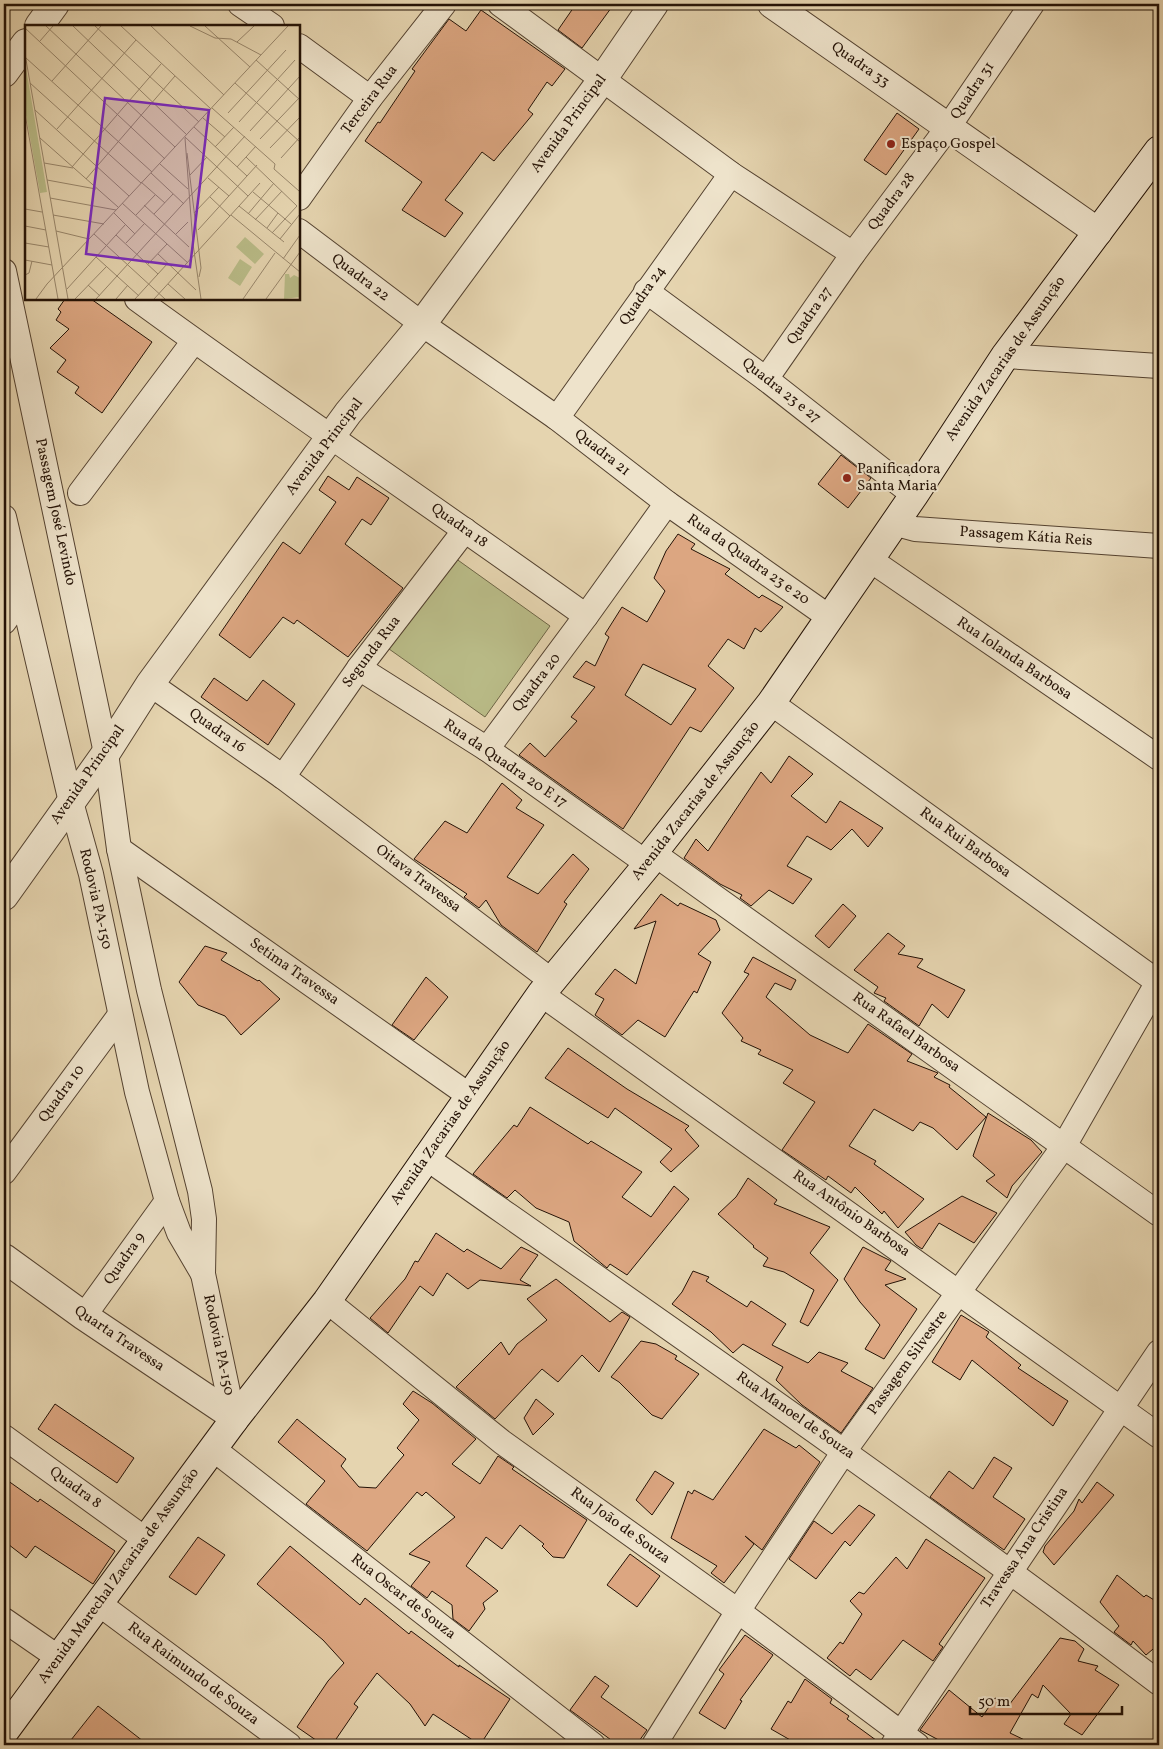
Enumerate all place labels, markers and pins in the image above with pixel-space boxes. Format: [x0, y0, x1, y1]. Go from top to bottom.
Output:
place label: Espaço Gospel [901, 134, 996, 155]
marker: Espaço Gospel [885, 138, 897, 150]
place label: Panificadora Santa Maria [857, 459, 940, 497]
marker: Panificadora Santa Maria [841, 472, 853, 484]

